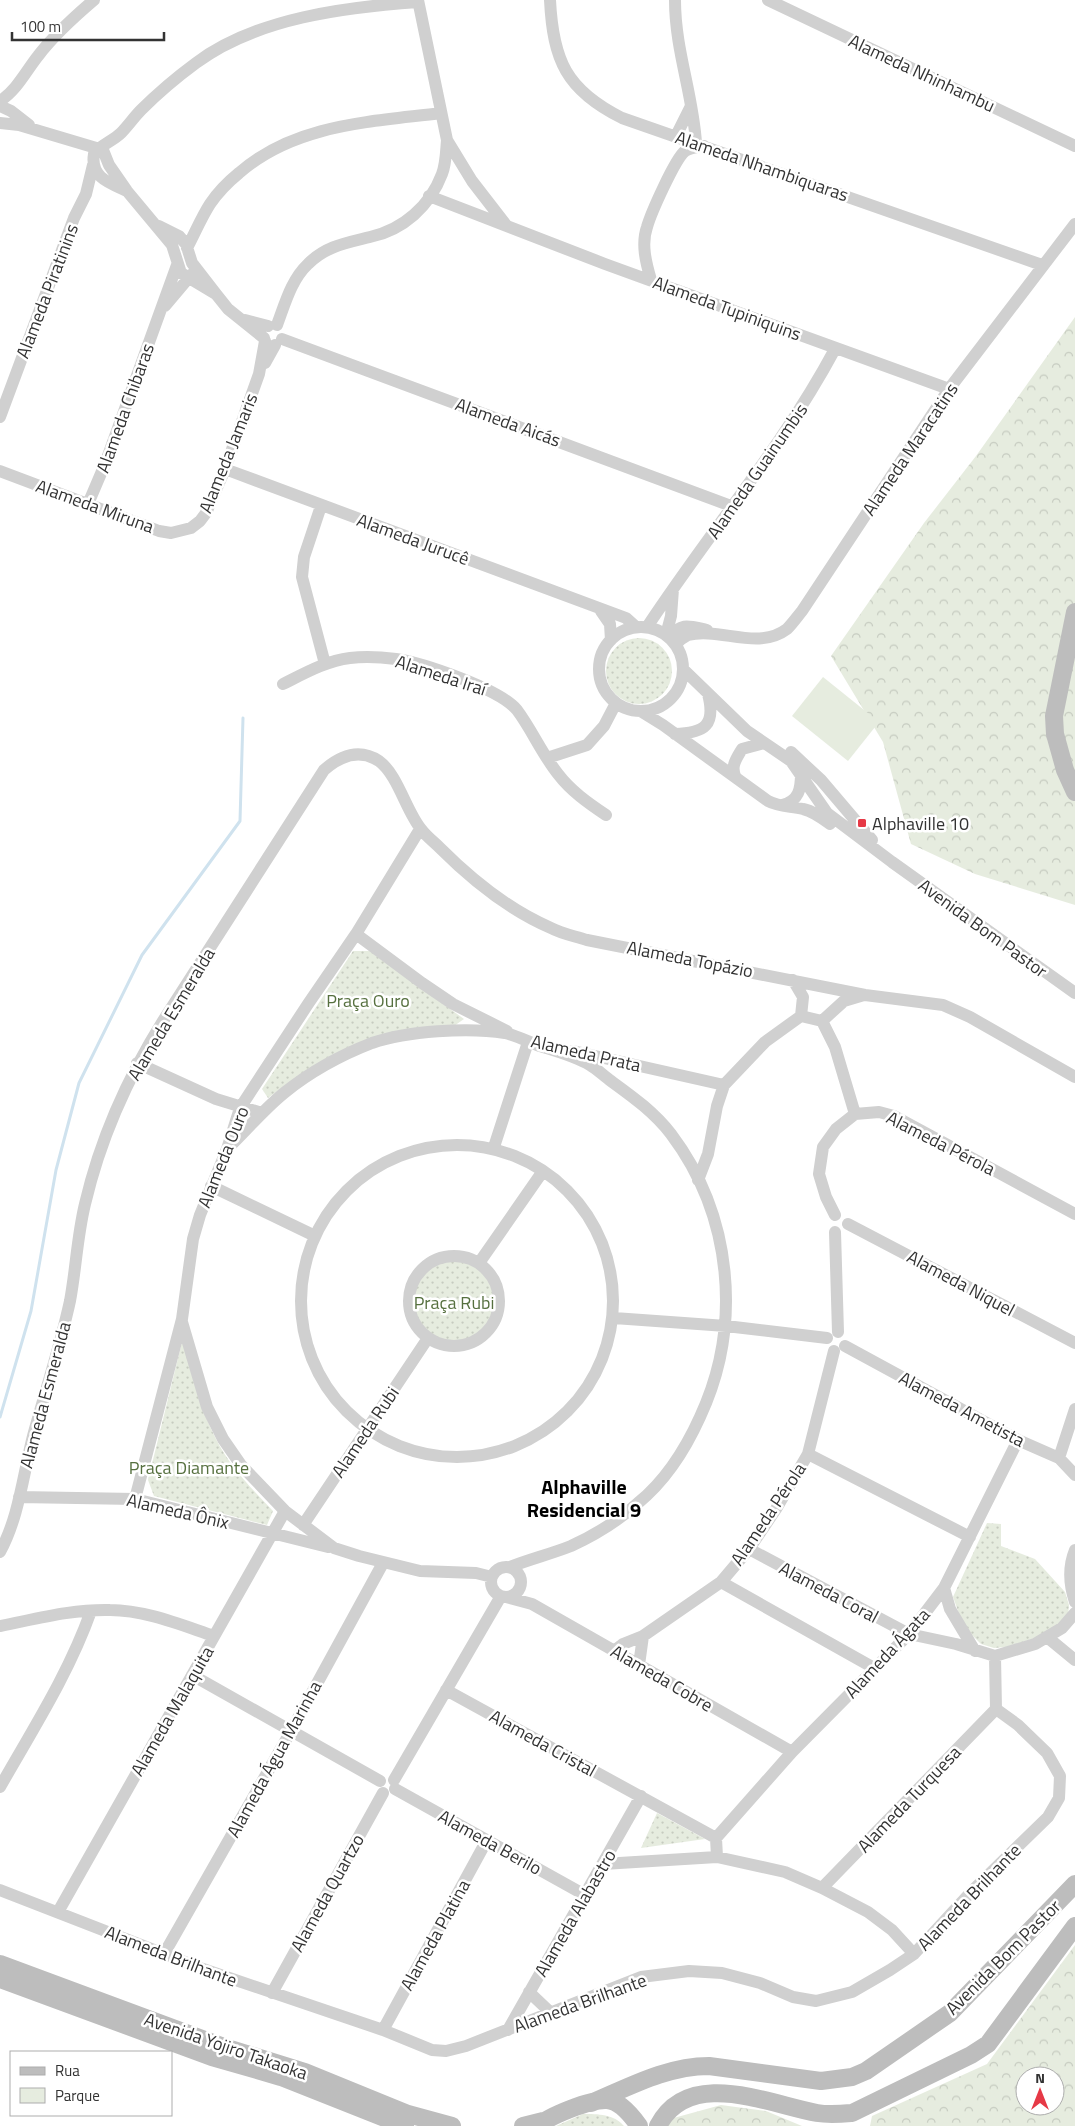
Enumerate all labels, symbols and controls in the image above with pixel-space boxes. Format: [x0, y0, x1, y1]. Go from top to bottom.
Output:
scale bar [12, 10, 165, 42]
text: 100 m [20, 15, 61, 38]
street label: Alameda Nhinhambu [844, 27, 1000, 119]
street label: Alameda Nhambiquaras [672, 124, 852, 208]
street label: Alameda Piratinins [9, 220, 85, 362]
street label: Alameda Tupiniquins [649, 269, 805, 347]
street label: Alameda Chibaras [89, 339, 161, 477]
street label: Alameda Maracatins [855, 377, 965, 521]
street label: Alameda Jamaris [192, 389, 264, 517]
street label: Alameda Aicás [451, 390, 565, 454]
street label: Alameda Guainumbis [700, 398, 814, 544]
street label: Alameda Miruna [32, 472, 158, 540]
street label: Alameda Jurucê [353, 506, 473, 572]
street label: Alameda Iraí [392, 648, 492, 703]
place label: Alphaville 10 [872, 810, 969, 837]
marker: Alphaville 10 [856, 817, 868, 829]
street label: Avenida Bom Pastor [913, 872, 1053, 984]
street label: Alameda Topázio [625, 934, 755, 984]
street label: Alameda Esmeralda [121, 942, 221, 1086]
park label: Praça Ouro [326, 987, 410, 1014]
street label: Alameda Prata [528, 1027, 644, 1079]
street label: Alameda Ouro [190, 1102, 256, 1212]
street label: Alameda Pérola [882, 1104, 1000, 1182]
street label: Alameda Niquel [902, 1243, 1020, 1323]
park label: Praça Rubi [414, 1289, 494, 1316]
street label: Alameda Esmeralda [12, 1319, 78, 1471]
street label: Alameda Ametista [894, 1364, 1030, 1454]
street label: Alameda Rubi [325, 1381, 405, 1483]
park label: Praça Diamante [129, 1454, 249, 1481]
street label: Alameda Pérola [724, 1457, 812, 1571]
district label: Alphaville Residencial 9 [527, 1471, 641, 1525]
street label: Alameda Ônix [124, 1486, 232, 1536]
street label: Alameda Coral [775, 1554, 883, 1630]
street label: Alameda Ágata [838, 1602, 936, 1704]
street label: Alameda Cobre [606, 1638, 718, 1718]
street label: Alameda Malaquita [124, 1641, 220, 1781]
street label: Alameda Água Marinha [220, 1676, 328, 1842]
street label: Alameda Cristal [485, 1703, 601, 1783]
street label: Alameda Turquesa [851, 1739, 967, 1859]
street label: Alameda Berilo [433, 1802, 547, 1882]
street label: Alameda Quartzo [283, 1829, 371, 1957]
street label: Alameda Brilhante [911, 1837, 1027, 1957]
street label: Alameda Alabastro [528, 1844, 622, 1982]
street label: Alameda Platina [393, 1875, 477, 1995]
street label: Avenida Bom Pastor [939, 1893, 1067, 2021]
street label: Alameda Brilhante [101, 1918, 241, 1994]
street label: Alameda Brilhante [510, 1966, 650, 2040]
street label: Avenida Yojiro Takaoka [141, 2005, 311, 2087]
legend [10, 2051, 172, 2116]
text: Rua [55, 2059, 80, 2082]
north arrow [1015, 2066, 1065, 2116]
text: N [1035, 2067, 1045, 2088]
text: Parque [55, 2084, 100, 2107]

